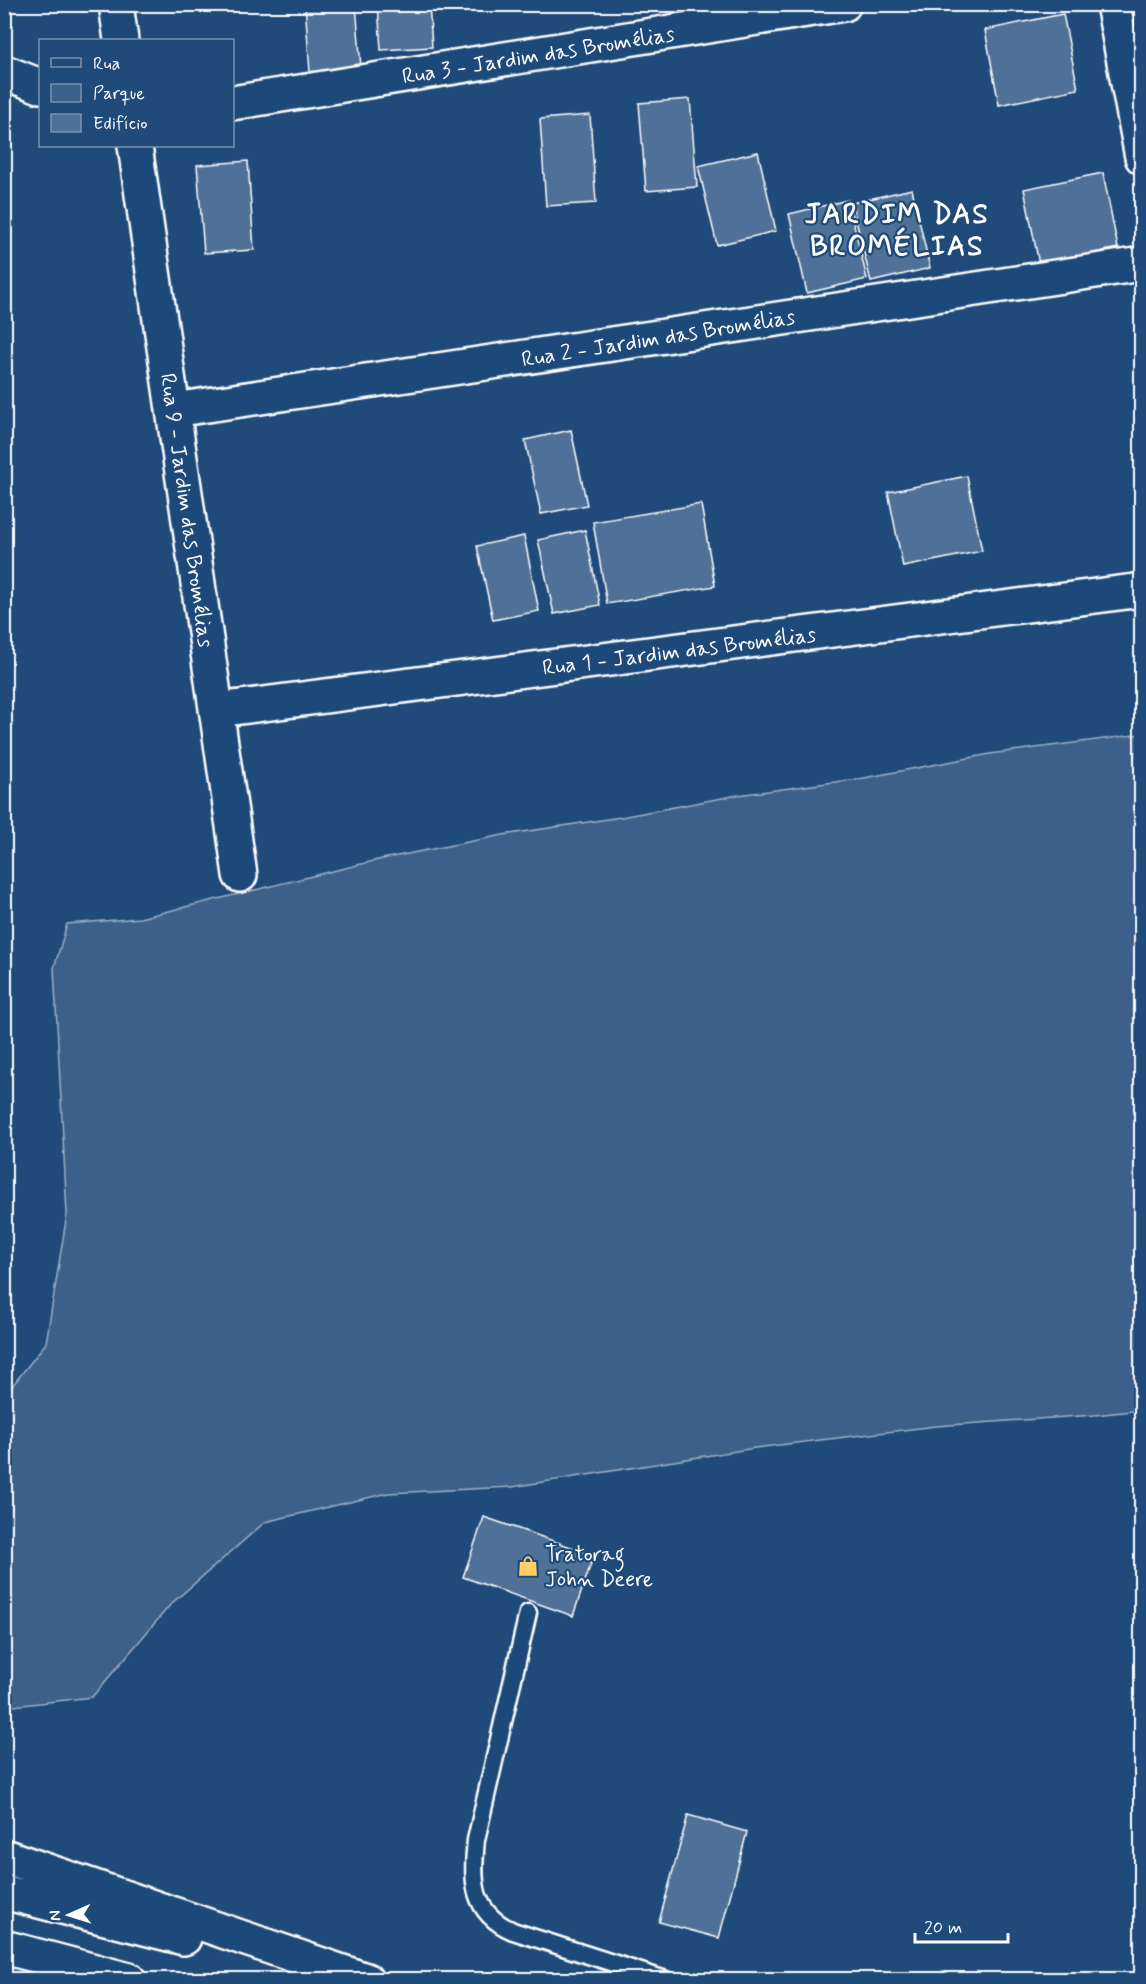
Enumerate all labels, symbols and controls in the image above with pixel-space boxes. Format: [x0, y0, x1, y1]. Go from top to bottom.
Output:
street label: Rua 3 - Jardim das Bromélias [400, 21, 677, 91]
legend [39, 39, 234, 147]
text: Rua [93, 52, 120, 76]
text: Parque [93, 82, 145, 106]
text: Edifício [93, 112, 148, 136]
district label: JARDIM DAS BROMÉLIAS [805, 197, 989, 266]
street label: Rua 2 - Jardim das Bromélias [520, 303, 797, 374]
street label: Rua 9 - Jardim das Bromélias [153, 371, 219, 649]
street label: Rua 1 - Jardim das Bromélias [541, 621, 818, 683]
place label: Tratorag John Deere [545, 1541, 653, 1594]
shop icon: Tratorag John Deere [516, 1554, 540, 1578]
north arrow [39, 1885, 99, 1945]
scale bar [915, 1906, 1008, 1944]
text: N [45, 1910, 66, 1922]
text: 20 m [924, 1916, 962, 1940]

